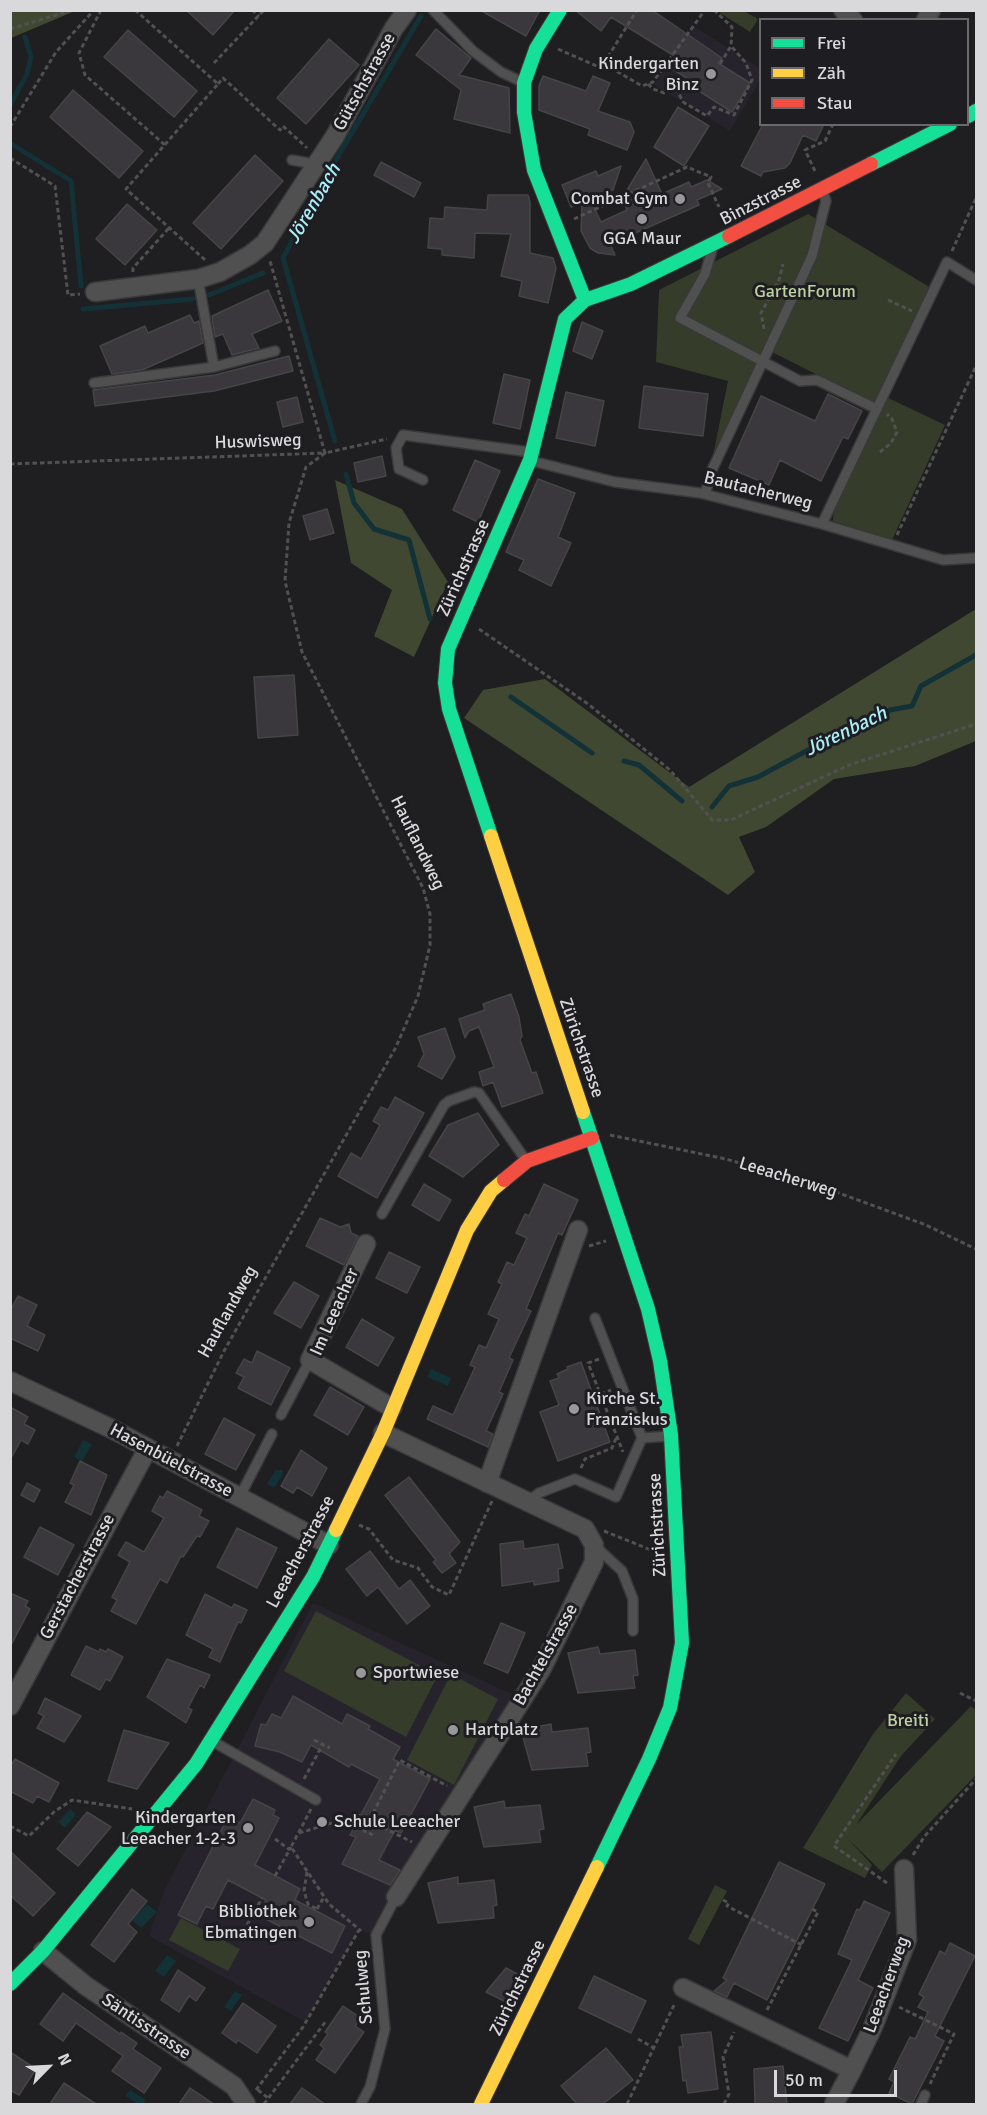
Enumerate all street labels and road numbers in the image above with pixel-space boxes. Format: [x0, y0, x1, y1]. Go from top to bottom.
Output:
street label: Gütschstrasse [329, 29, 401, 135]
street label: Binzstrasse [717, 171, 805, 231]
street label: Huswisweg [214, 430, 302, 454]
street label: Bautacherweg [702, 467, 814, 515]
street label: Zürichstrasse [433, 516, 495, 620]
street label: Hauflandweg [385, 792, 449, 894]
street label: Zürichstrasse [554, 995, 608, 1101]
street label: Leeacherweg [736, 1153, 840, 1203]
street label: Hauflandweg [194, 1262, 262, 1362]
street label: Im Leeacher [306, 1265, 364, 1359]
street label: Hasenbüelstrasse [106, 1420, 236, 1502]
street label: Zürichstrasse [644, 1472, 672, 1578]
street label: Leeacherstrasse [262, 1492, 340, 1612]
street label: Gerstacherstrasse [36, 1511, 120, 1643]
street label: Bachtelstrasse [509, 1600, 583, 1710]
street label: Leeacherweg [859, 1934, 915, 2036]
street label: Zürichstrasse [485, 1936, 551, 2040]
street label: Schulweg [350, 1949, 378, 2025]
street label: Säntisstrasse [97, 1989, 195, 2065]

